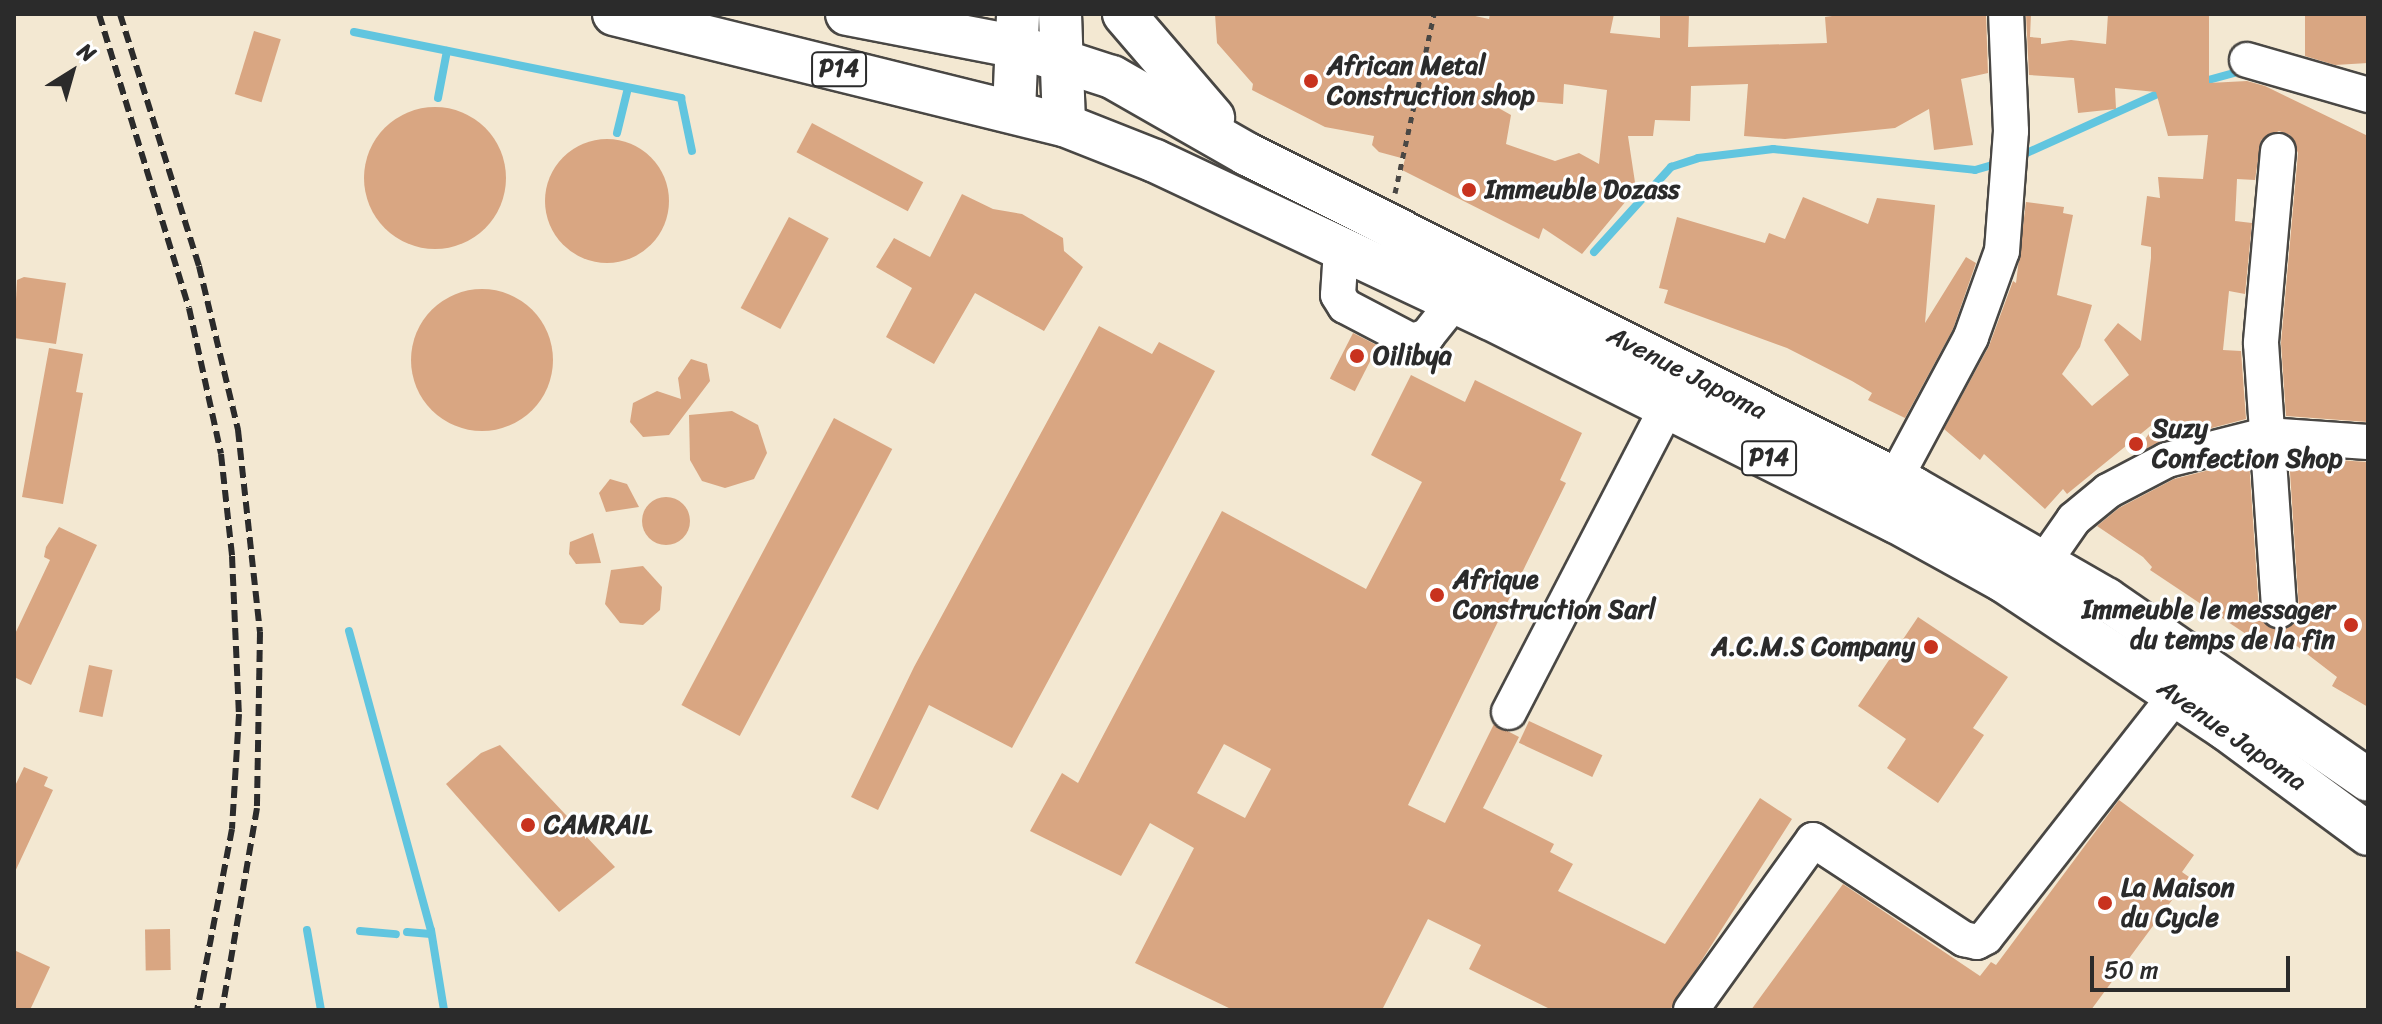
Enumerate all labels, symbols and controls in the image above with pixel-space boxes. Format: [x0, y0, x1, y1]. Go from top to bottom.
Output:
north arrow [32, 32, 112, 112]
text: N [69, 32, 105, 73]
road number: P14 [811, 49, 867, 89]
place label: African Metal Construction shop [1327, 50, 1535, 112]
marker: African Metal Construction shop [1302, 72, 1320, 90]
place label: Immeuble Dozass [1485, 174, 1680, 206]
marker: Immeuble Dozass [1460, 181, 1478, 199]
street label: Avenue Japoma [1602, 319, 1772, 427]
place label: Oilibya [1373, 340, 1452, 372]
marker: Oilibya [1348, 347, 1366, 365]
place label: Suzy Confection Shop [2152, 413, 2342, 474]
marker: Suzy Confection Shop [2127, 435, 2145, 453]
road number: P14 [1741, 438, 1797, 478]
place label: Afrique Construction Sarl [1453, 564, 1656, 626]
marker: Afrique Construction Sarl [1428, 586, 1446, 604]
place label: Immeuble le messager du temps de la fin [2084, 594, 2335, 656]
marker: Immeuble le messager du temps de la fin [2342, 616, 2360, 634]
place label: A.C.M.S Company [1711, 631, 1915, 663]
marker: A.C.M.S Company [1922, 638, 1940, 656]
street label: Avenue Japoma [2151, 672, 2313, 798]
place label: CAMRAIL [544, 809, 652, 841]
marker: CAMRAIL [519, 816, 537, 834]
place label: La Maison du Cycle [2121, 872, 2233, 934]
marker: La Maison du Cycle [2096, 894, 2114, 912]
scale bar [2094, 940, 2294, 990]
text: 50 m [2104, 949, 2159, 991]

